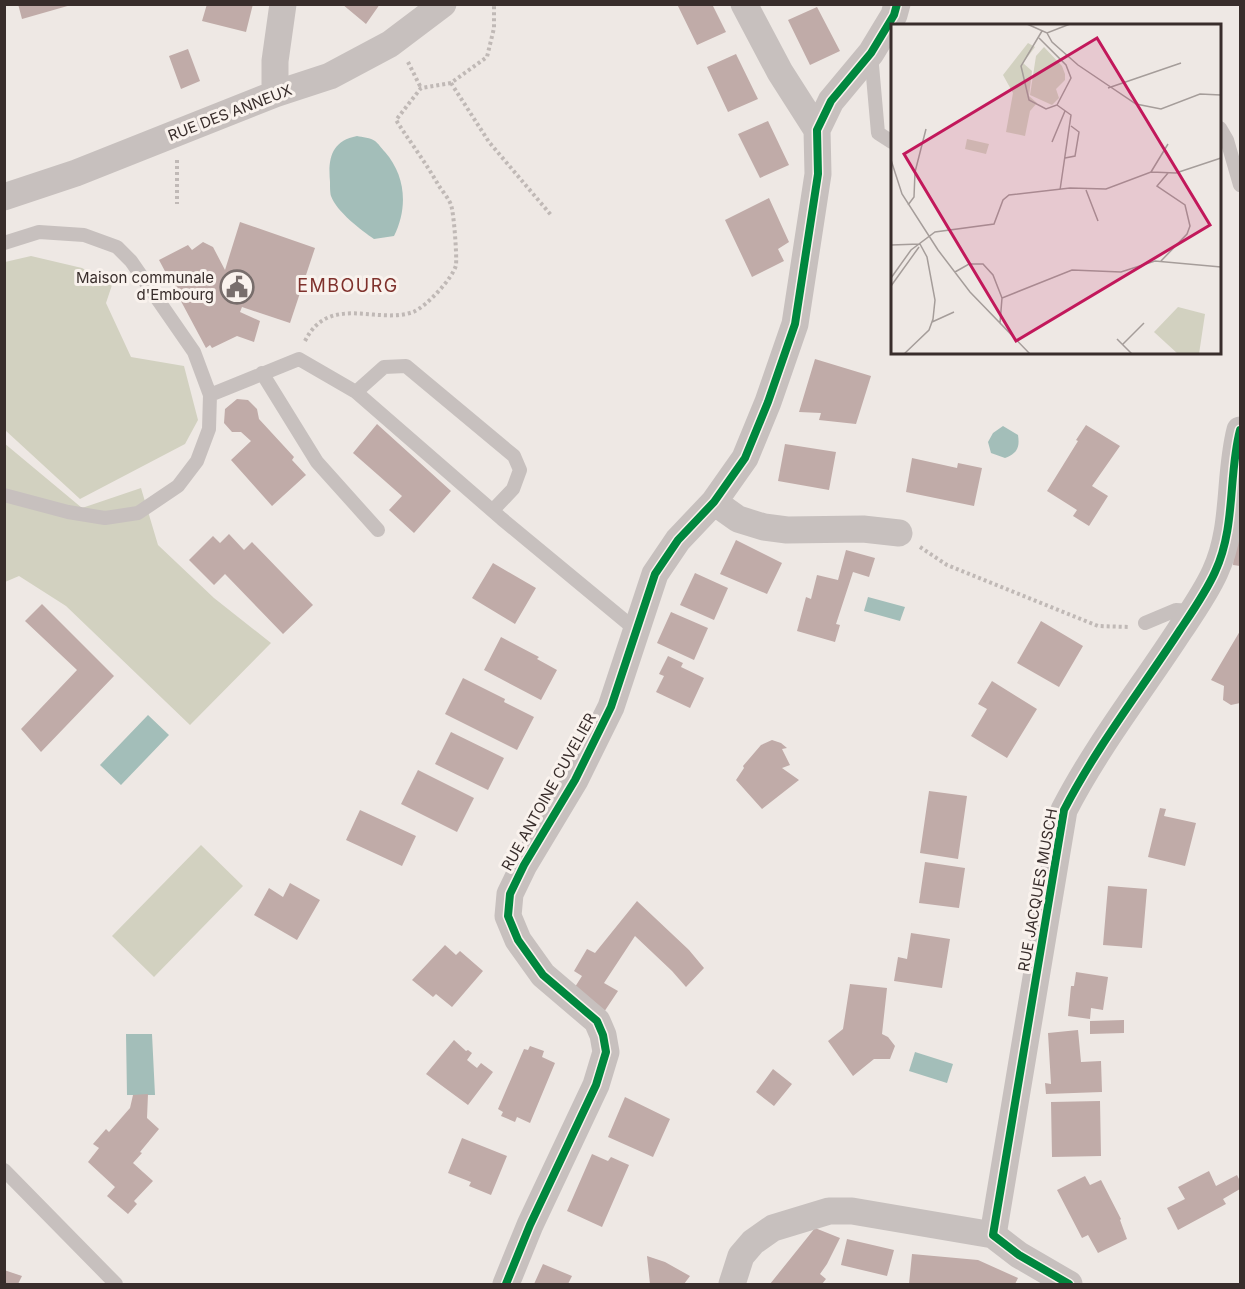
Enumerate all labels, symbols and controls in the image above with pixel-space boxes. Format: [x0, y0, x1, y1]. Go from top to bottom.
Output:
inset map [891, 24, 1221, 354]
street label: RUE DES ANNEUX [165, 80, 294, 145]
place label: Maison communale d'Embourg [76, 268, 214, 304]
public building icon: Maison communale d'Embourg [219, 269, 255, 305]
district label: EMBOURG [297, 275, 399, 296]
street label: RUE ANTOINE CUVELIER [497, 709, 600, 874]
street label: RUE JACQUES MUSCH [1014, 807, 1061, 973]

